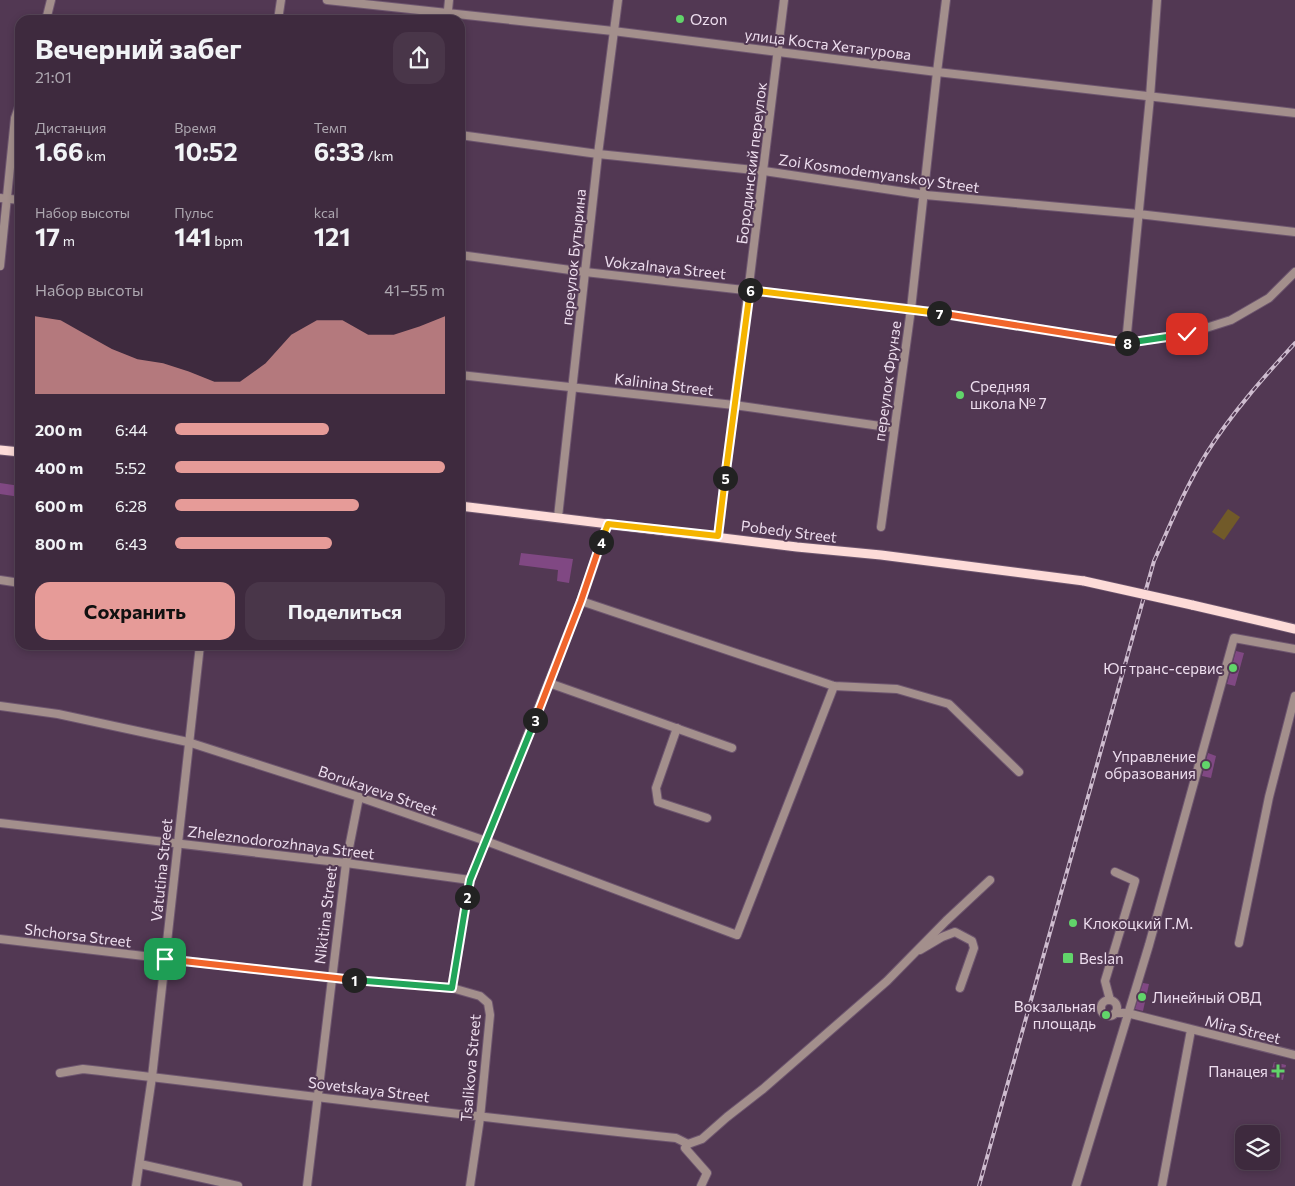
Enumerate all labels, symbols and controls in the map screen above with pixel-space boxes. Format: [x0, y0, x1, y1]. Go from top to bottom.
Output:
place label: Ozon [690, 10, 727, 28]
marker: Ozon [674, 13, 686, 25]
street label: улица Коста Хетагурова [744, 25, 912, 63]
text: Вечерний забег [35, 31, 242, 65]
button: share [393, 32, 445, 84]
text: 21:01 [35, 67, 72, 86]
street label: Бородинский переулок [732, 81, 770, 245]
text: Дистанция [35, 119, 106, 136]
text: Время [174, 119, 216, 136]
text: Темп [314, 119, 347, 136]
text: 1.66 [35, 136, 83, 166]
text: 10:52 [174, 136, 238, 166]
text: 6:33 [314, 136, 365, 166]
text: km [83, 147, 106, 164]
text: /km [365, 147, 393, 164]
street label: Zoi Kosmodemyanskoy Street [777, 150, 981, 196]
street label: переулок Бутырина [557, 188, 589, 326]
text: Набор высоты [35, 204, 130, 221]
text: Пульс [174, 204, 214, 221]
text: kcal [314, 204, 339, 221]
text: 17 [35, 221, 60, 251]
text: 141 [174, 221, 212, 251]
text: 121 [314, 221, 351, 251]
text: m [60, 232, 75, 249]
text: bpm [212, 232, 243, 249]
street label: Vokzalnaya Street [603, 252, 727, 282]
pin: 6 [738, 278, 762, 302]
text: Набор высоты [35, 280, 144, 299]
text: 41–55 m [384, 280, 445, 299]
text: 6 [746, 282, 755, 299]
pin: 7 [926, 300, 952, 326]
text: 7 [936, 305, 943, 322]
pin [1166, 313, 1208, 355]
street label: переулок Фрунзе [870, 319, 904, 442]
icon: check [1173, 320, 1201, 348]
pin: 8 [1114, 330, 1140, 356]
text: 8 [1123, 335, 1132, 352]
street label: Kalinina Street [613, 369, 715, 399]
place label: Средняя школа № 7 [970, 377, 1047, 412]
marker: Средняя школа № 7 [954, 389, 966, 401]
text: 200 m [35, 420, 82, 439]
text: 6:44 [115, 420, 148, 439]
text: 400 m [35, 458, 83, 477]
text: 5:52 [115, 458, 146, 477]
pin: 5 [712, 466, 738, 490]
text: 5 [721, 470, 730, 487]
text: 600 m [35, 496, 83, 515]
text: 6:28 [115, 496, 147, 515]
street label: Pobedy Street [740, 516, 838, 546]
pin: 4 [588, 530, 614, 554]
text: 800 m [35, 534, 83, 553]
text: 6:43 [115, 534, 147, 553]
text: 4 [597, 534, 606, 551]
button: Сохранить [35, 582, 235, 640]
button: Поделиться [245, 582, 445, 640]
place label: Юг транс-сервис [1103, 659, 1223, 677]
marker: Юг транс-сервис [1227, 662, 1239, 674]
pin: 3 [522, 708, 548, 732]
text: 3 [531, 712, 540, 729]
place label: Управление образования [1104, 747, 1196, 782]
marker: Управление образования [1200, 759, 1212, 771]
street label: Borukayeva Street [316, 761, 440, 819]
street label: Vatutina Street [147, 818, 175, 922]
street label: Zheleznodorozhnaya Street [186, 822, 376, 862]
street label: Nikitina Street [310, 865, 340, 965]
pin: 2 [454, 884, 480, 910]
text: 2 [464, 889, 471, 906]
place label: Клокоцкий Г.М. [1083, 914, 1193, 932]
marker: Клокоцкий Г.М. [1067, 917, 1079, 929]
street label: Shchorsa Street [23, 919, 133, 951]
pin [144, 938, 186, 980]
icon: arrive [151, 945, 179, 973]
place label: Beslan [1079, 949, 1124, 967]
marker: Beslan [1061, 951, 1075, 965]
pin: 1 [342, 968, 366, 992]
text: 1 [351, 972, 358, 989]
place label: Линейный ОВД [1152, 988, 1262, 1006]
marker: Линейный ОВД [1136, 991, 1148, 1003]
place label: Вокзальная площадь [1014, 997, 1096, 1032]
marker: Вокзальная площадь [1100, 1009, 1112, 1021]
street label: Mira Street [1203, 1011, 1283, 1047]
street label: Tsalikova Street [456, 1013, 484, 1123]
place label: Панацея [1208, 1062, 1268, 1080]
marker: Панацея [1272, 1065, 1284, 1077]
street label: Sovetskaya Street [307, 1073, 431, 1105]
map controls [1235, 1125, 1280, 1170]
button: layers [1235, 1125, 1280, 1170]

